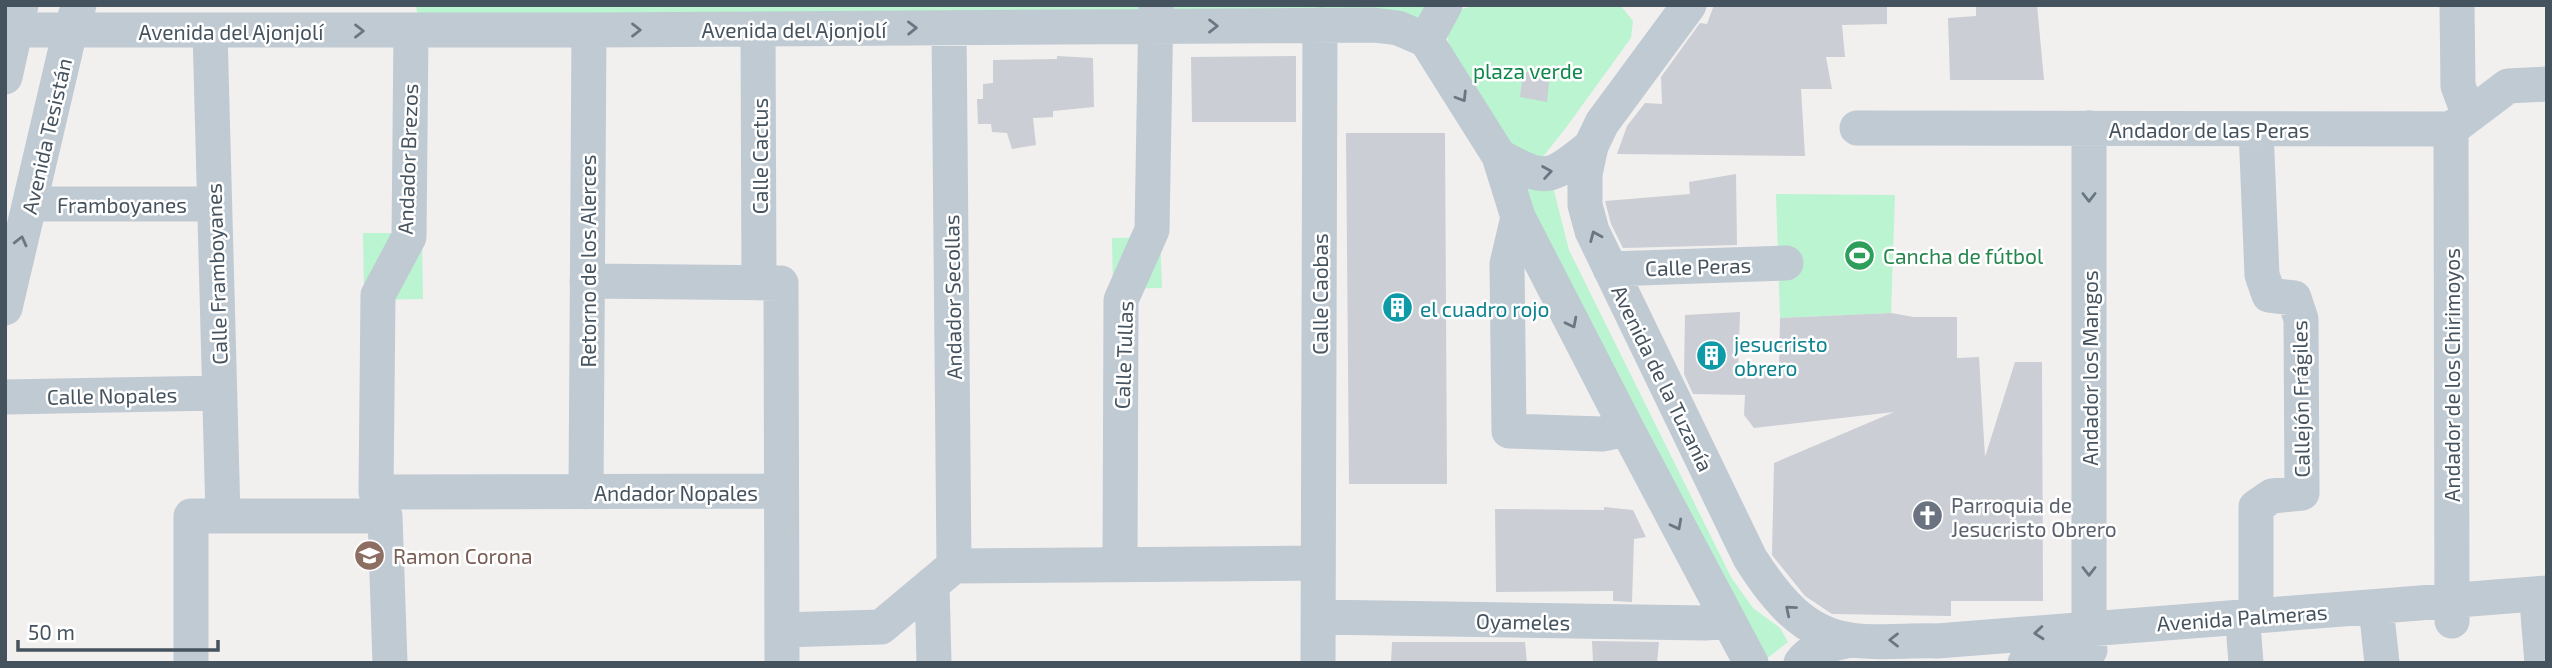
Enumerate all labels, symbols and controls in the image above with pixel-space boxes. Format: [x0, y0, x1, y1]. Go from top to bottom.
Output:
street label: Avenida del Ajonjolí [702, 17, 887, 43]
one-way arrow [1208, 18, 1219, 34]
street label: Avenida del Ajonjolí [139, 19, 324, 45]
one-way arrow [907, 20, 918, 35]
one-way arrow [631, 22, 641, 38]
one-way arrow [354, 23, 365, 39]
street label: Avenida Tesistán [16, 55, 76, 217]
park label: plaza verde [1473, 58, 1583, 83]
street label: Andador Brezos [392, 83, 422, 235]
one-way arrow [1454, 90, 1467, 103]
street label: Calle Cactus [747, 98, 772, 214]
street label: Andador de las Peras [2109, 117, 2309, 142]
street label: Retorno de los Alerces [575, 154, 600, 368]
one-way arrow [1541, 165, 1552, 180]
street label: Calle Framboyanes [200, 183, 232, 365]
street label: Framboyanes [57, 192, 187, 217]
one-way arrow [2081, 192, 2097, 202]
street label: Andador Secollas [938, 214, 966, 380]
one-way arrow [1589, 231, 1603, 244]
street label: Calle Caobas [1307, 233, 1332, 355]
one-way arrow [13, 236, 27, 248]
sports icon: Cancha de fútbol [1843, 238, 1877, 272]
place label: Cancha de fútbol [1883, 243, 2044, 268]
street label: Andador de los Chirimoyos [2439, 248, 2464, 502]
street label: Calle Peras [1645, 252, 1751, 280]
street label: Andador los Mangos [2077, 270, 2102, 466]
street label: Avenida de la Tuzanía [1607, 281, 1719, 475]
building icon: el cuadro rojo [1380, 291, 1414, 325]
place label: el cuadro rojo [1420, 296, 1550, 322]
street label: Calle Tullas [1109, 300, 1137, 410]
one-way arrow [1564, 316, 1577, 328]
street label: Callejón Frágiles [2286, 320, 2315, 478]
place label: jesucristo obrero [1734, 331, 1828, 380]
building icon: jesucristo obrero [1694, 338, 1728, 372]
street label: Calle Nopales [47, 381, 177, 409]
street label: Andador Nopales [594, 480, 758, 505]
place label: Parroquia de Jesucristo Obrero [1951, 492, 2117, 541]
church icon: Parroquia de Jesucristo Obrero [1911, 499, 1945, 533]
one-way arrow [1669, 518, 1682, 530]
school or university icon: Ramon Corona [353, 538, 387, 572]
place label: Ramon Corona [393, 543, 532, 568]
one-way arrow [2081, 566, 2097, 577]
street label: Avenida Palmeras [2156, 599, 2328, 635]
one-way arrow [1786, 606, 1799, 618]
scale bar [18, 608, 217, 652]
street label: Oyameles [1476, 608, 1570, 634]
text: 50 m [28, 619, 75, 644]
one-way arrow [2033, 625, 2044, 640]
one-way arrow [1888, 632, 1899, 648]

